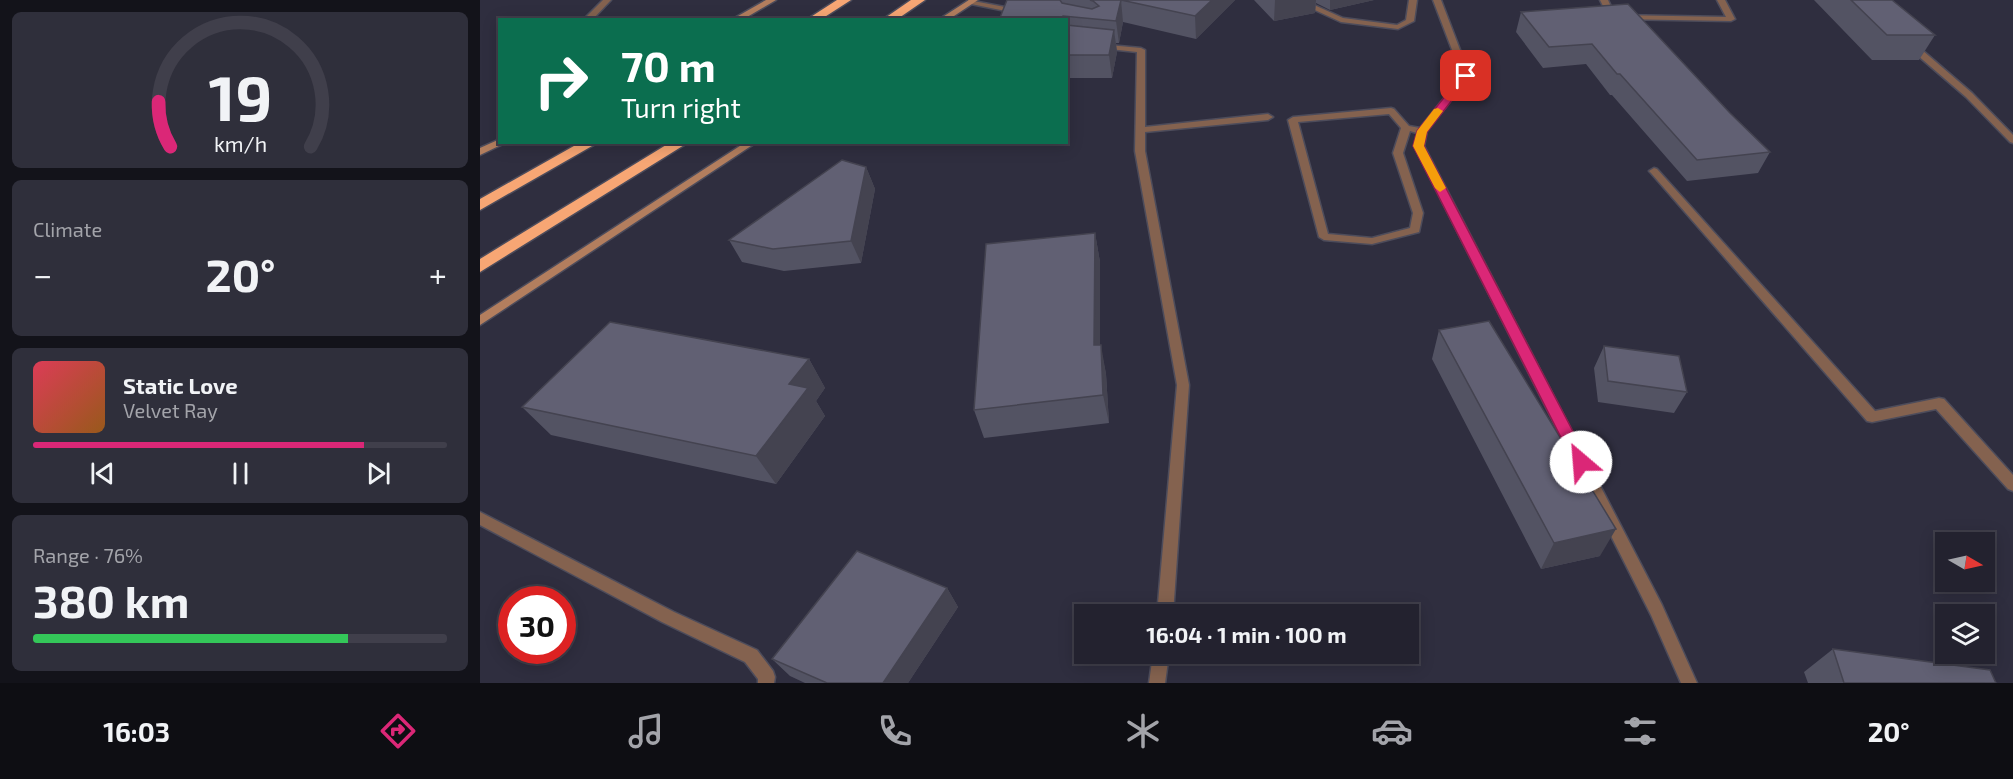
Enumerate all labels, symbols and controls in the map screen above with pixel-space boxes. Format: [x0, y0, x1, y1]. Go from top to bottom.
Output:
text: 70 m [621, 40, 716, 90]
icon: right [522, 42, 600, 120]
pin [1440, 50, 1491, 101]
text: 19 [208, 59, 272, 134]
icon: arrive [1449, 59, 1482, 92]
text: Turn right [621, 91, 741, 123]
text: km/h [213, 131, 267, 156]
text: Climate [33, 217, 102, 241]
text: 20° [206, 247, 276, 301]
text: − [33, 254, 52, 294]
text: + [429, 254, 447, 294]
text: Static Love [123, 372, 238, 398]
text: Velvet Ray [123, 398, 218, 422]
position arrow [1549, 430, 1613, 494]
icon: previous [86, 457, 119, 490]
icon: pause [224, 457, 257, 490]
icon: next [362, 457, 395, 490]
north arrow [1935, 532, 1995, 592]
map controls [1935, 532, 1995, 664]
text: Range · 76% [33, 543, 143, 567]
text: 380 km [33, 573, 189, 627]
speed limit sign: 30 [498, 586, 576, 664]
button: layers [1935, 604, 1995, 664]
text: 16:04 · 1 min · 100 m [1146, 621, 1347, 647]
icon: directions [377, 710, 419, 752]
icon: music [625, 710, 667, 752]
icon: phone [874, 710, 916, 752]
icon: climate [1122, 710, 1164, 752]
icon: car [1371, 710, 1413, 752]
icon: filters [1619, 710, 1661, 752]
text: 16:03 [103, 715, 170, 747]
text: 20° [1868, 715, 1910, 747]

